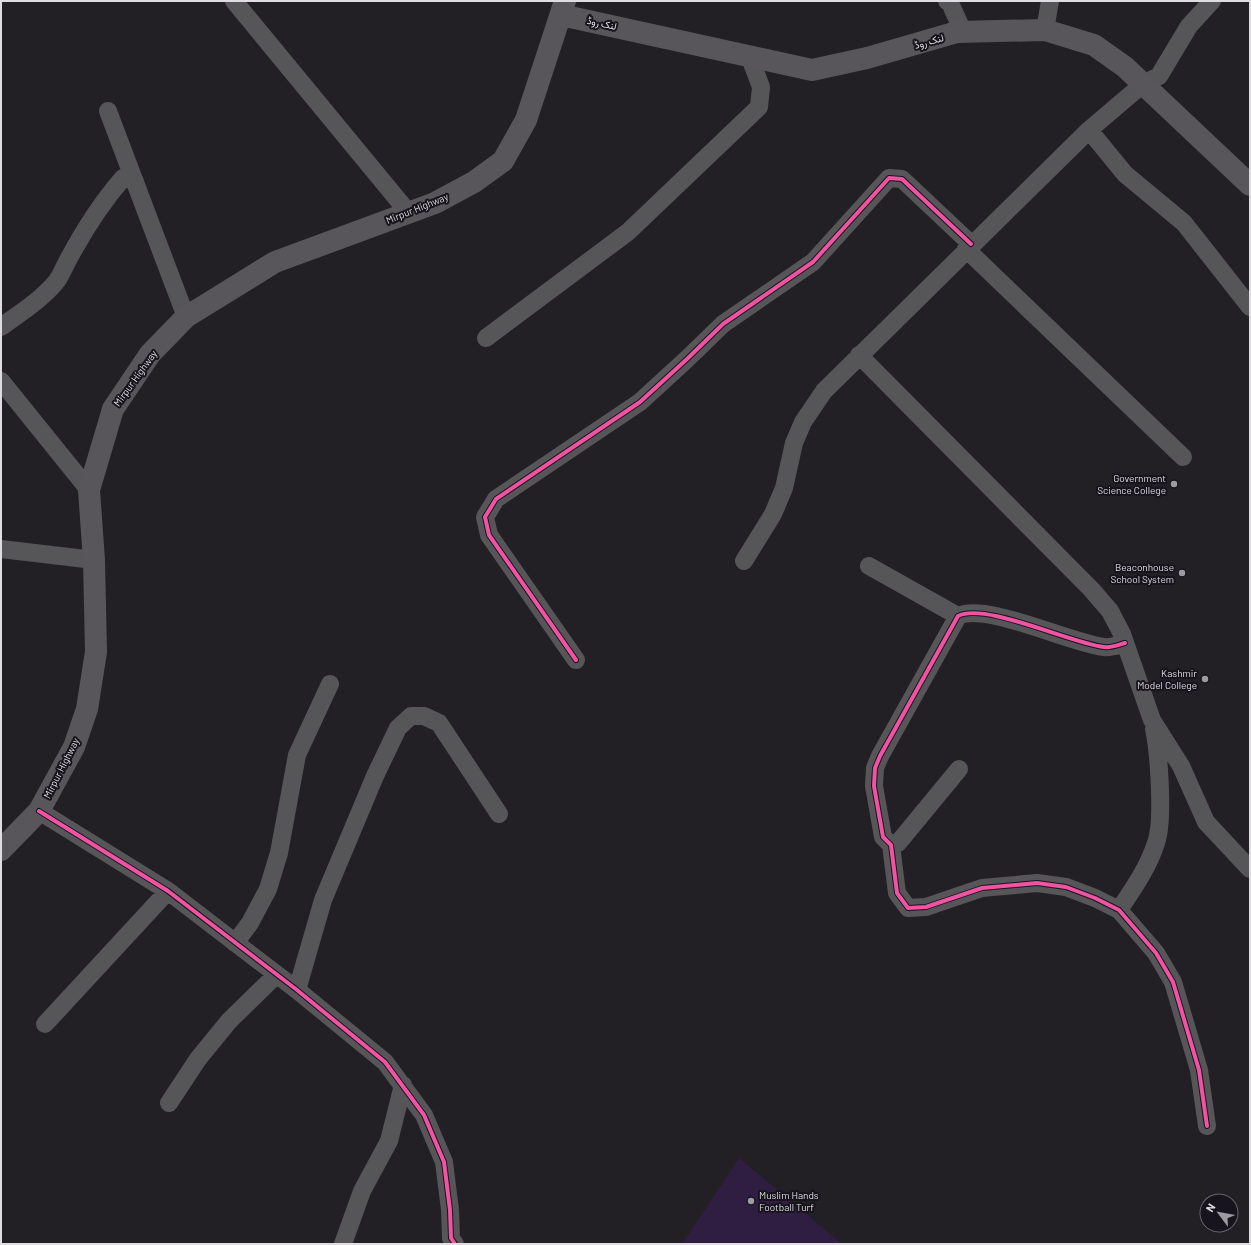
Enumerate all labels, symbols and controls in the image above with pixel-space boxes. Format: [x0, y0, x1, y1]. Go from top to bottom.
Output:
street label: لنک روڈ [586, 14, 618, 33]
street label: لنک روڈ [913, 31, 946, 52]
street label: Mirpur Highway [384, 190, 450, 226]
street label: Mirpur Highway [111, 347, 160, 408]
place label: Government Science College [1097, 472, 1166, 496]
marker: Government Science College [1169, 479, 1179, 489]
place label: Beaconhouse School System [1110, 561, 1174, 585]
marker: Beaconhouse School System [1177, 568, 1187, 578]
place label: Kashmir Model College [1137, 667, 1197, 691]
marker: Kashmir Model College [1200, 674, 1210, 684]
street label: Mirpur Highway [41, 735, 82, 800]
place label: Muslim Hands Football Turf [759, 1189, 819, 1213]
north arrow [1199, 1193, 1239, 1233]
marker: Muslim Hands Football Turf [746, 1196, 756, 1206]
text: N [1203, 1201, 1218, 1214]

